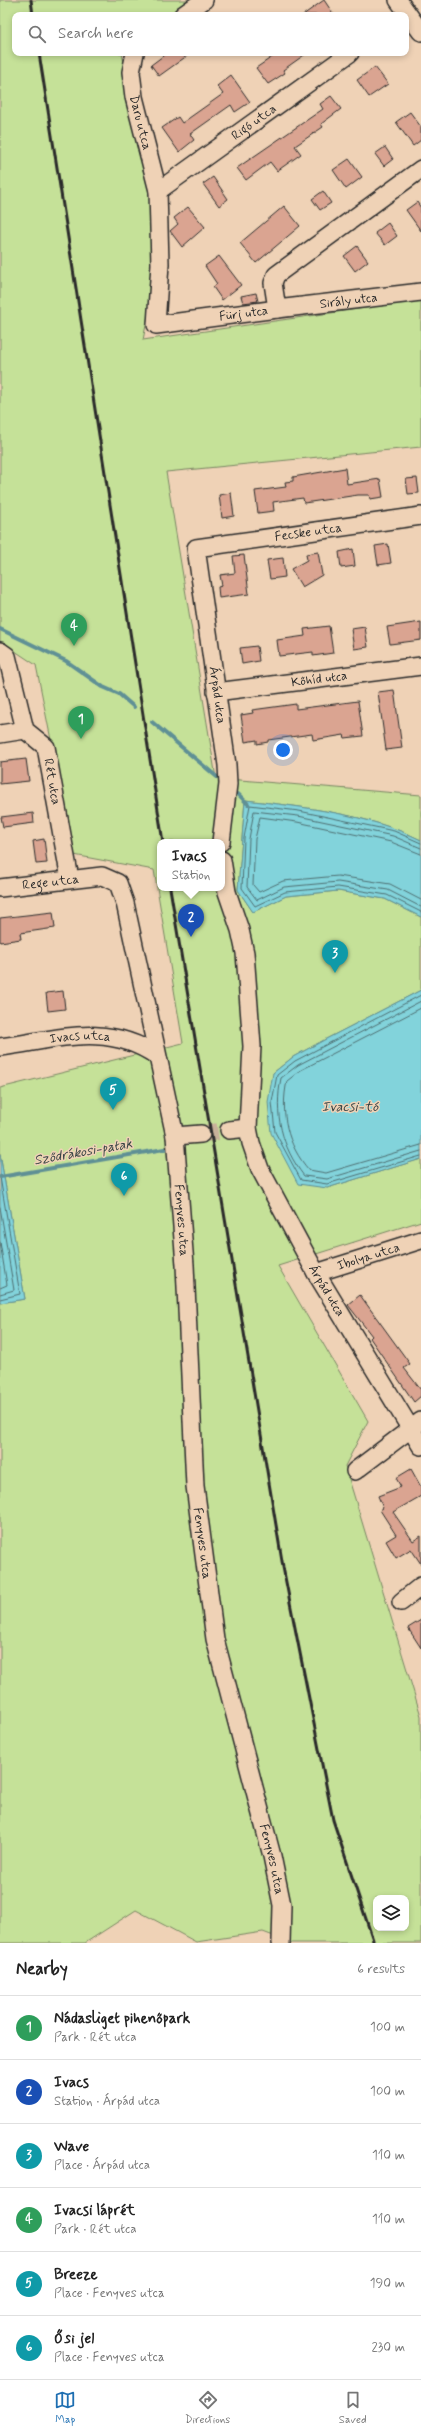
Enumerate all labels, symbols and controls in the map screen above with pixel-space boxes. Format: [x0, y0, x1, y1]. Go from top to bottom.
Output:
search box [12, 12, 409, 56]
icon: search [26, 23, 48, 45]
text: Search here [58, 24, 134, 44]
street label: Daru utca [125, 93, 156, 152]
street label: Rigó utca [228, 100, 280, 144]
street label: Sirály utca [319, 289, 378, 312]
street label: Fürj utca [218, 302, 269, 325]
street label: Fecske utca [274, 519, 343, 545]
pin: 4 [61, 613, 87, 646]
street label: Árpád utca [205, 665, 230, 725]
street label: Kőhíd utca [290, 667, 348, 691]
pin: 1 [68, 706, 94, 739]
your location [273, 740, 293, 760]
street label: Rét utca [40, 757, 65, 806]
popup [157, 839, 225, 891]
text: Ivacs [172, 847, 207, 867]
text: Station [172, 867, 210, 884]
street label: Rege utca [21, 870, 80, 894]
pin: 2 [178, 904, 204, 937]
pin: 3 [322, 940, 348, 973]
street label: Ivacs utca [49, 1027, 112, 1048]
pin: 5 [100, 1077, 126, 1110]
water label: Ivacsi-tó [322, 1098, 379, 1116]
water label: Sződrákosi-patak [32, 1134, 134, 1170]
pin: 6 [111, 1163, 137, 1196]
street label: Fenyves utca [170, 1184, 193, 1257]
street label: Ibolya utca [335, 1239, 402, 1274]
street label: Árpád utca [305, 1261, 349, 1320]
street label: Fenyves utca [189, 1506, 216, 1580]
street label: Fenyves utca [255, 1822, 288, 1896]
map controls [373, 1895, 409, 1931]
button: layers [373, 1895, 409, 1931]
text: Nearby [16, 1958, 68, 1980]
text: 6 results [357, 1961, 405, 1978]
text: Nádasliget pihenőpark [54, 2009, 190, 2029]
text: 1 [26, 2019, 32, 2036]
text: 100 m [370, 2019, 405, 2036]
text: Park · Rét utca [54, 2029, 137, 2046]
text: Ivacs [54, 2073, 89, 2093]
text: 2 [26, 2083, 32, 2100]
text: 100 m [370, 2083, 405, 2100]
text: Station · Árpád utca [54, 2093, 160, 2110]
text: Wave [54, 2137, 89, 2157]
text: 3 [26, 2147, 32, 2164]
text: 110 m [372, 2147, 405, 2164]
text: Place · Árpád utca [54, 2157, 150, 2174]
text: Ivacsi láprét [54, 2201, 135, 2221]
text: 4 [25, 2211, 33, 2228]
text: 110 m [372, 2211, 405, 2228]
text: Park · Rét utca [54, 2221, 137, 2238]
text: Breeze [54, 2265, 98, 2285]
text: 5 [25, 2275, 33, 2292]
text: 190 m [370, 2275, 405, 2292]
text: Place · Fenyves utca [54, 2285, 165, 2302]
text: Ősi jel [54, 2329, 94, 2349]
text: 6 [26, 2339, 32, 2356]
text: 230 m [371, 2339, 405, 2356]
text: Place · Fenyves utca [54, 2349, 165, 2366]
tab: Map [54, 2389, 76, 2427]
tab: Directions [185, 2389, 230, 2427]
tab: Saved [339, 2389, 367, 2427]

